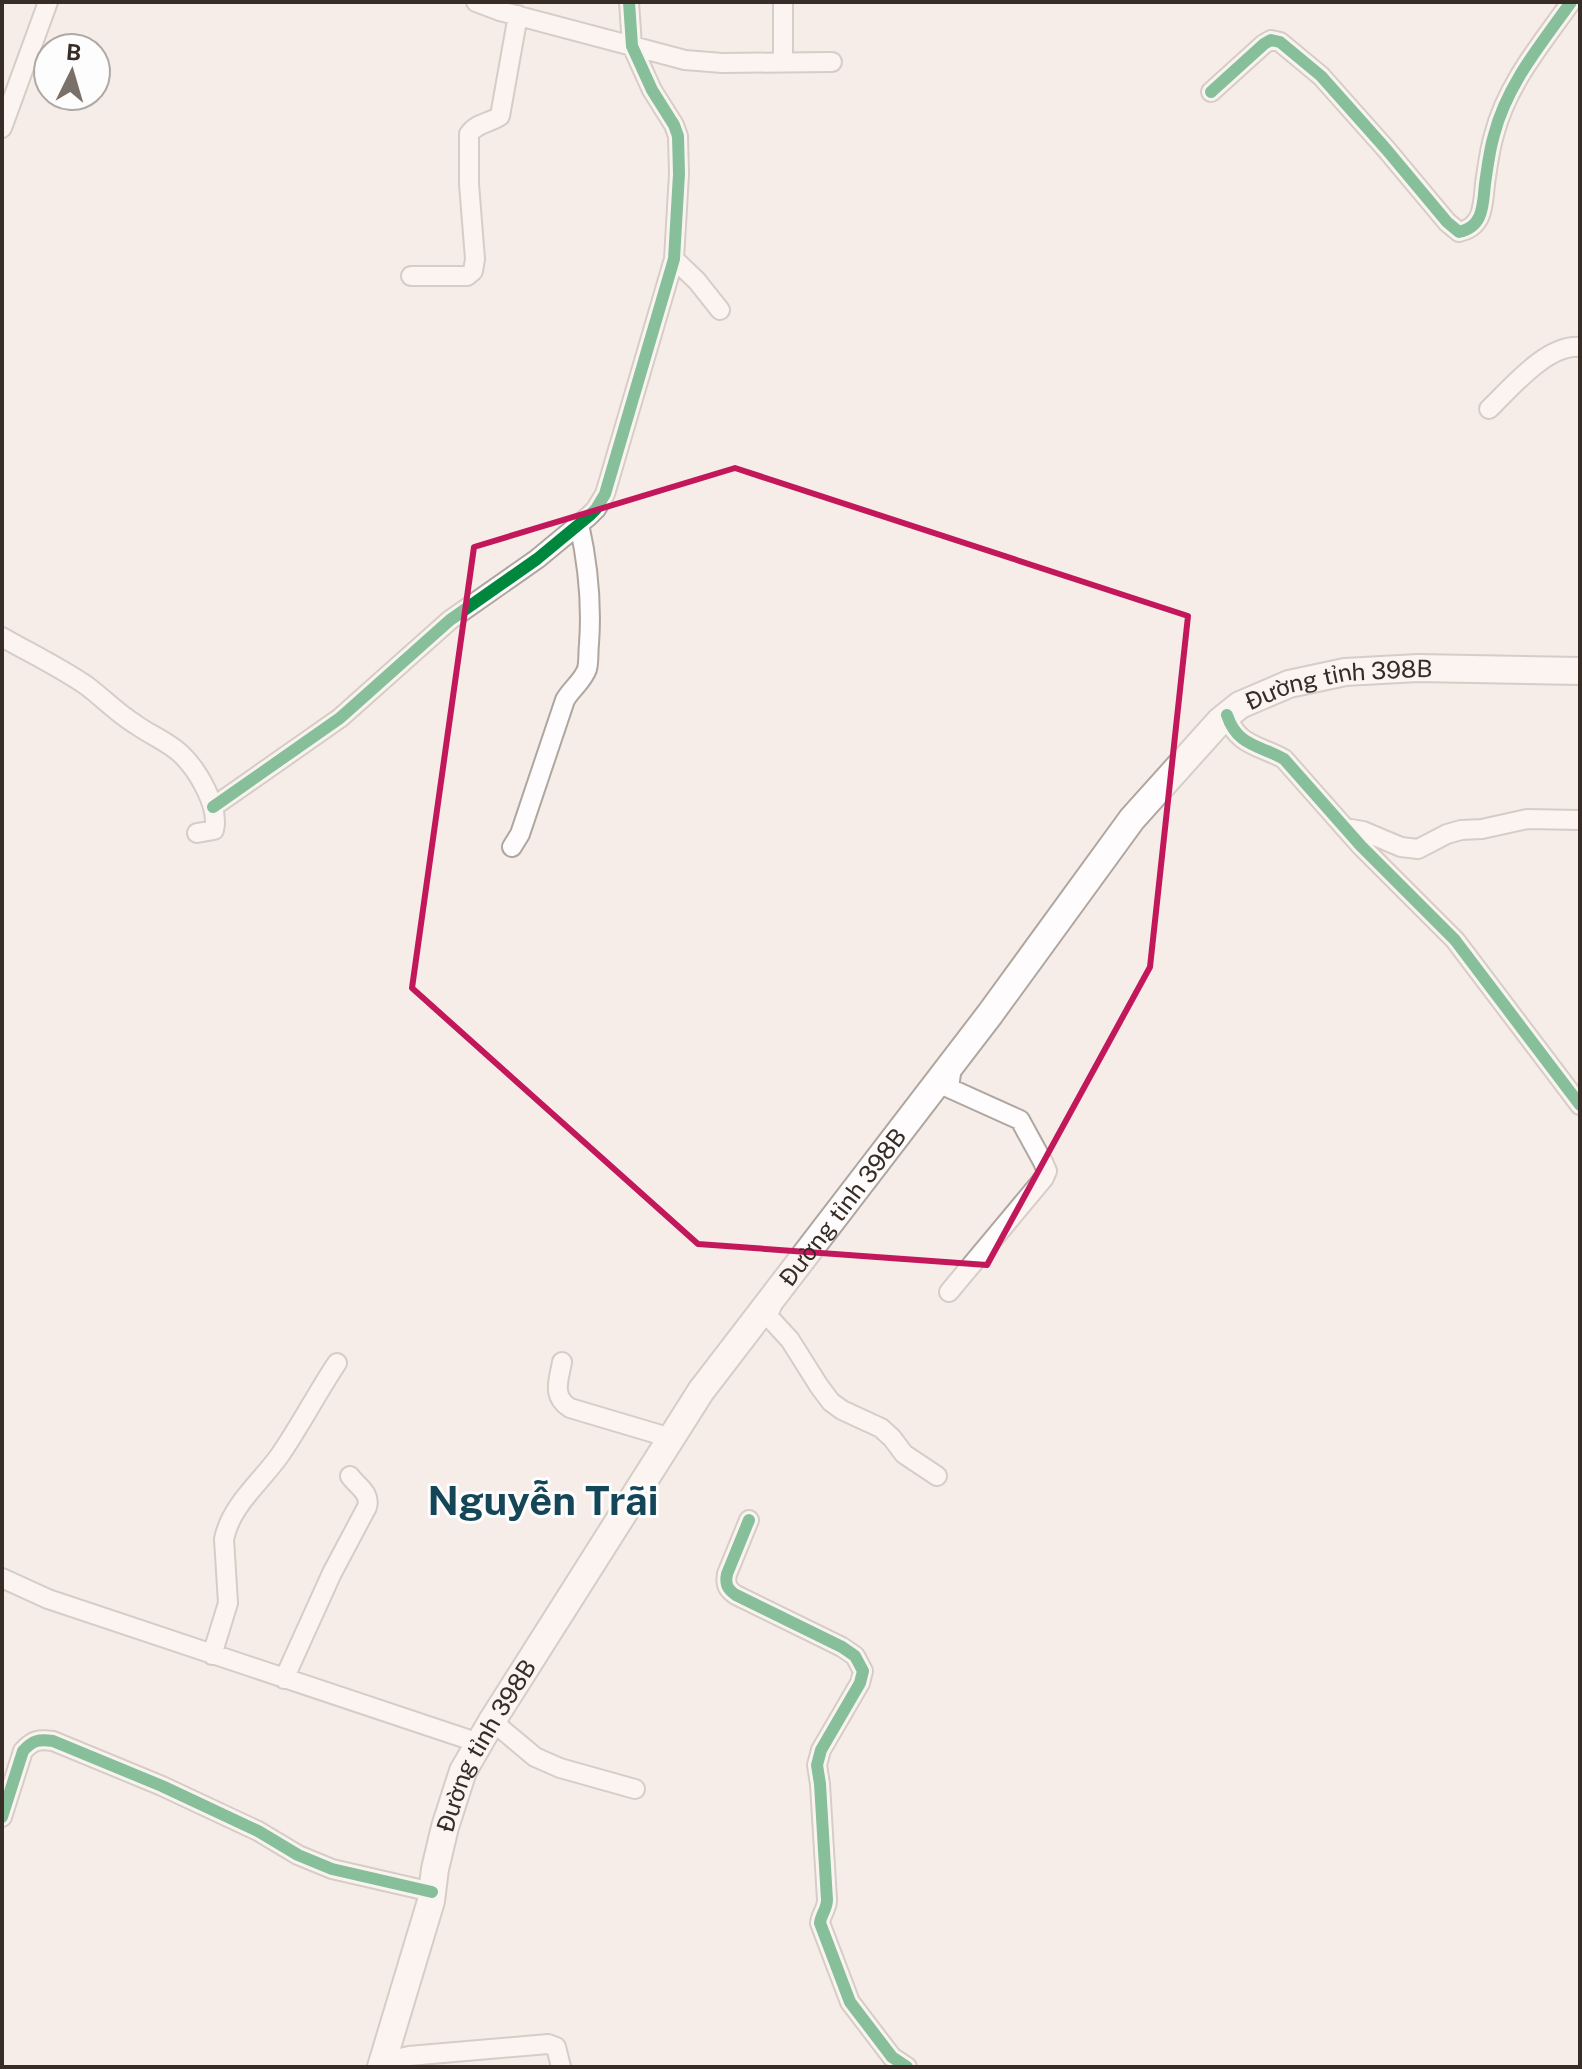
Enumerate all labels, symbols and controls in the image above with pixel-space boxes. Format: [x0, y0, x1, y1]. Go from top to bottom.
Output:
north arrow [32, 32, 112, 112]
text: B [65, 38, 82, 66]
street label: Đường tỉnh 398B [1241, 654, 1433, 715]
street label: Đường tỉnh 398B [773, 1122, 911, 1291]
district label: Nguyễn Trãi [428, 1477, 658, 1524]
street label: Đường tỉnh 398B [430, 1654, 541, 1836]

